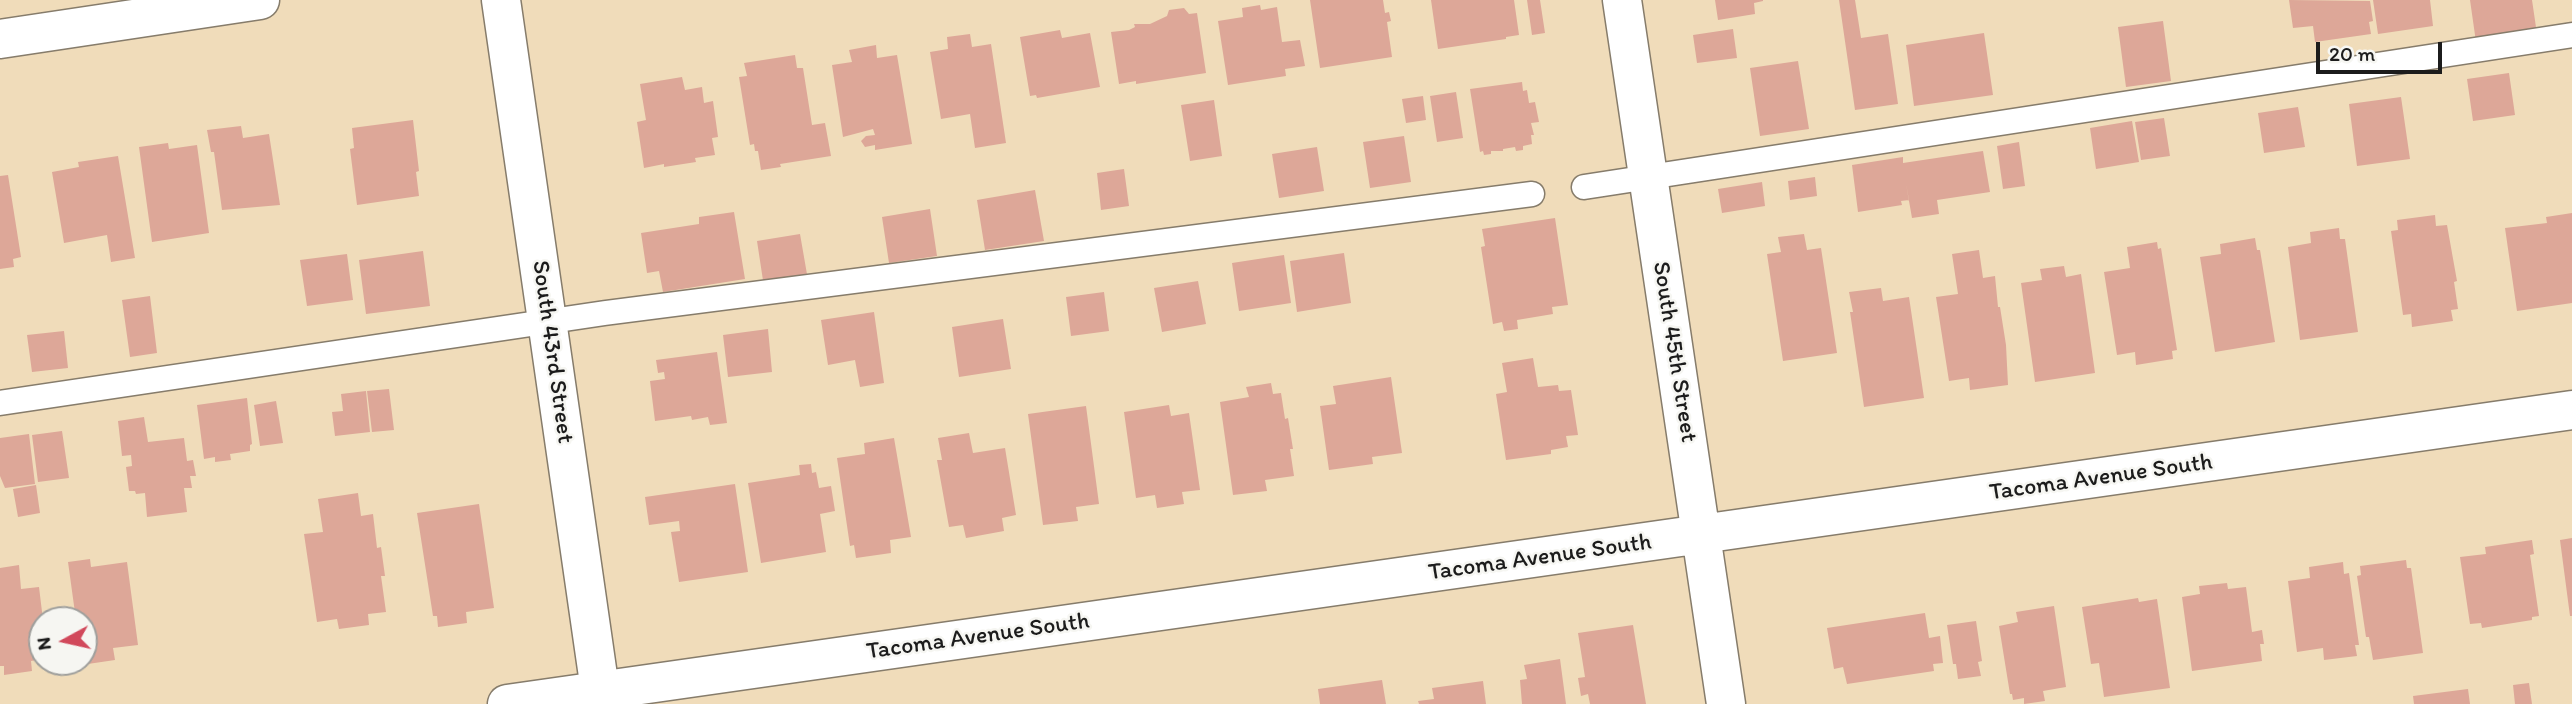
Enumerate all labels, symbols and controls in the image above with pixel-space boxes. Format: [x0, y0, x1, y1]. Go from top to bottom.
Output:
scale bar [2320, 28, 2446, 72]
text: 20 m [2329, 41, 2375, 66]
street label: South 43rd Street [525, 259, 579, 445]
street label: South 45th Street [1645, 260, 1703, 444]
street label: Tacoma Avenue South [1988, 448, 2214, 508]
street label: Tacoma Avenue South [1427, 528, 1653, 588]
north arrow [28, 606, 98, 676]
street label: Tacoma Avenue South [865, 607, 1091, 667]
text: N [31, 636, 56, 652]

